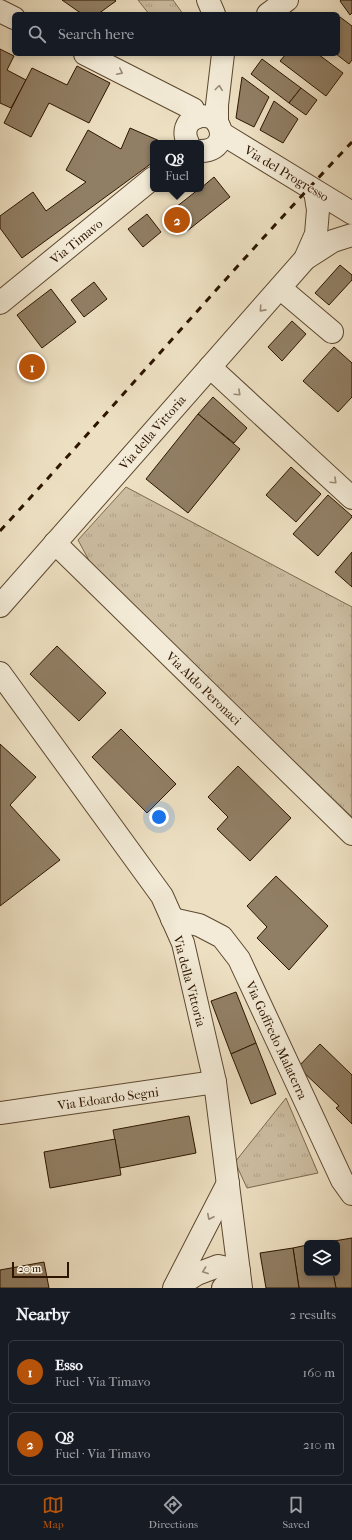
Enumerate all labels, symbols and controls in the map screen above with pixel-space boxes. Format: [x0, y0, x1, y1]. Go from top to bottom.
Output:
search box [12, 12, 340, 56]
icon: search [26, 23, 48, 45]
text: Search here [58, 25, 134, 43]
one-way arrow [116, 67, 123, 74]
one-way arrow [214, 85, 223, 91]
popup [150, 140, 204, 192]
street label: Via del Progresso [241, 142, 332, 205]
text: Q8 [165, 150, 184, 168]
text: Fuel [165, 168, 189, 183]
pin: 2 [164, 205, 190, 235]
street label: Via Timavo [46, 216, 106, 268]
one-way arrow [259, 304, 266, 311]
pin: 1 [19, 352, 45, 382]
one-way arrow [234, 388, 241, 395]
street label: Via della Vittoria [115, 391, 189, 473]
one-way arrow [329, 477, 337, 484]
street label: Via Aldo Peronaci [162, 648, 244, 728]
your location [149, 807, 169, 827]
street label: Via della Vittoria [170, 933, 209, 1029]
street label: Via Goffredo Malaterra [242, 978, 311, 1103]
street label: Via Edoardo Segni [55, 1084, 160, 1113]
one-way arrow [207, 1213, 215, 1221]
map controls [304, 1240, 340, 1276]
button: layers [304, 1240, 340, 1276]
scale bar [12, 1260, 69, 1279]
text: 20 m [18, 1262, 41, 1275]
one-way arrow [202, 1266, 209, 1274]
text: Nearby [16, 1304, 70, 1324]
text: 2 results [290, 1307, 336, 1322]
text: Esso [55, 1356, 83, 1374]
text: 1 [28, 1365, 32, 1380]
text: 160 m [303, 1365, 335, 1380]
text: Fuel · Via Timavo [55, 1374, 150, 1389]
text: Q8 [55, 1428, 74, 1446]
text: 2 [27, 1437, 33, 1452]
text: 210 m [303, 1437, 335, 1452]
text: Fuel · Via Timavo [55, 1446, 150, 1461]
tab: Map [42, 1494, 64, 1531]
tab: Directions [149, 1494, 198, 1531]
tab: Saved [282, 1494, 310, 1531]

